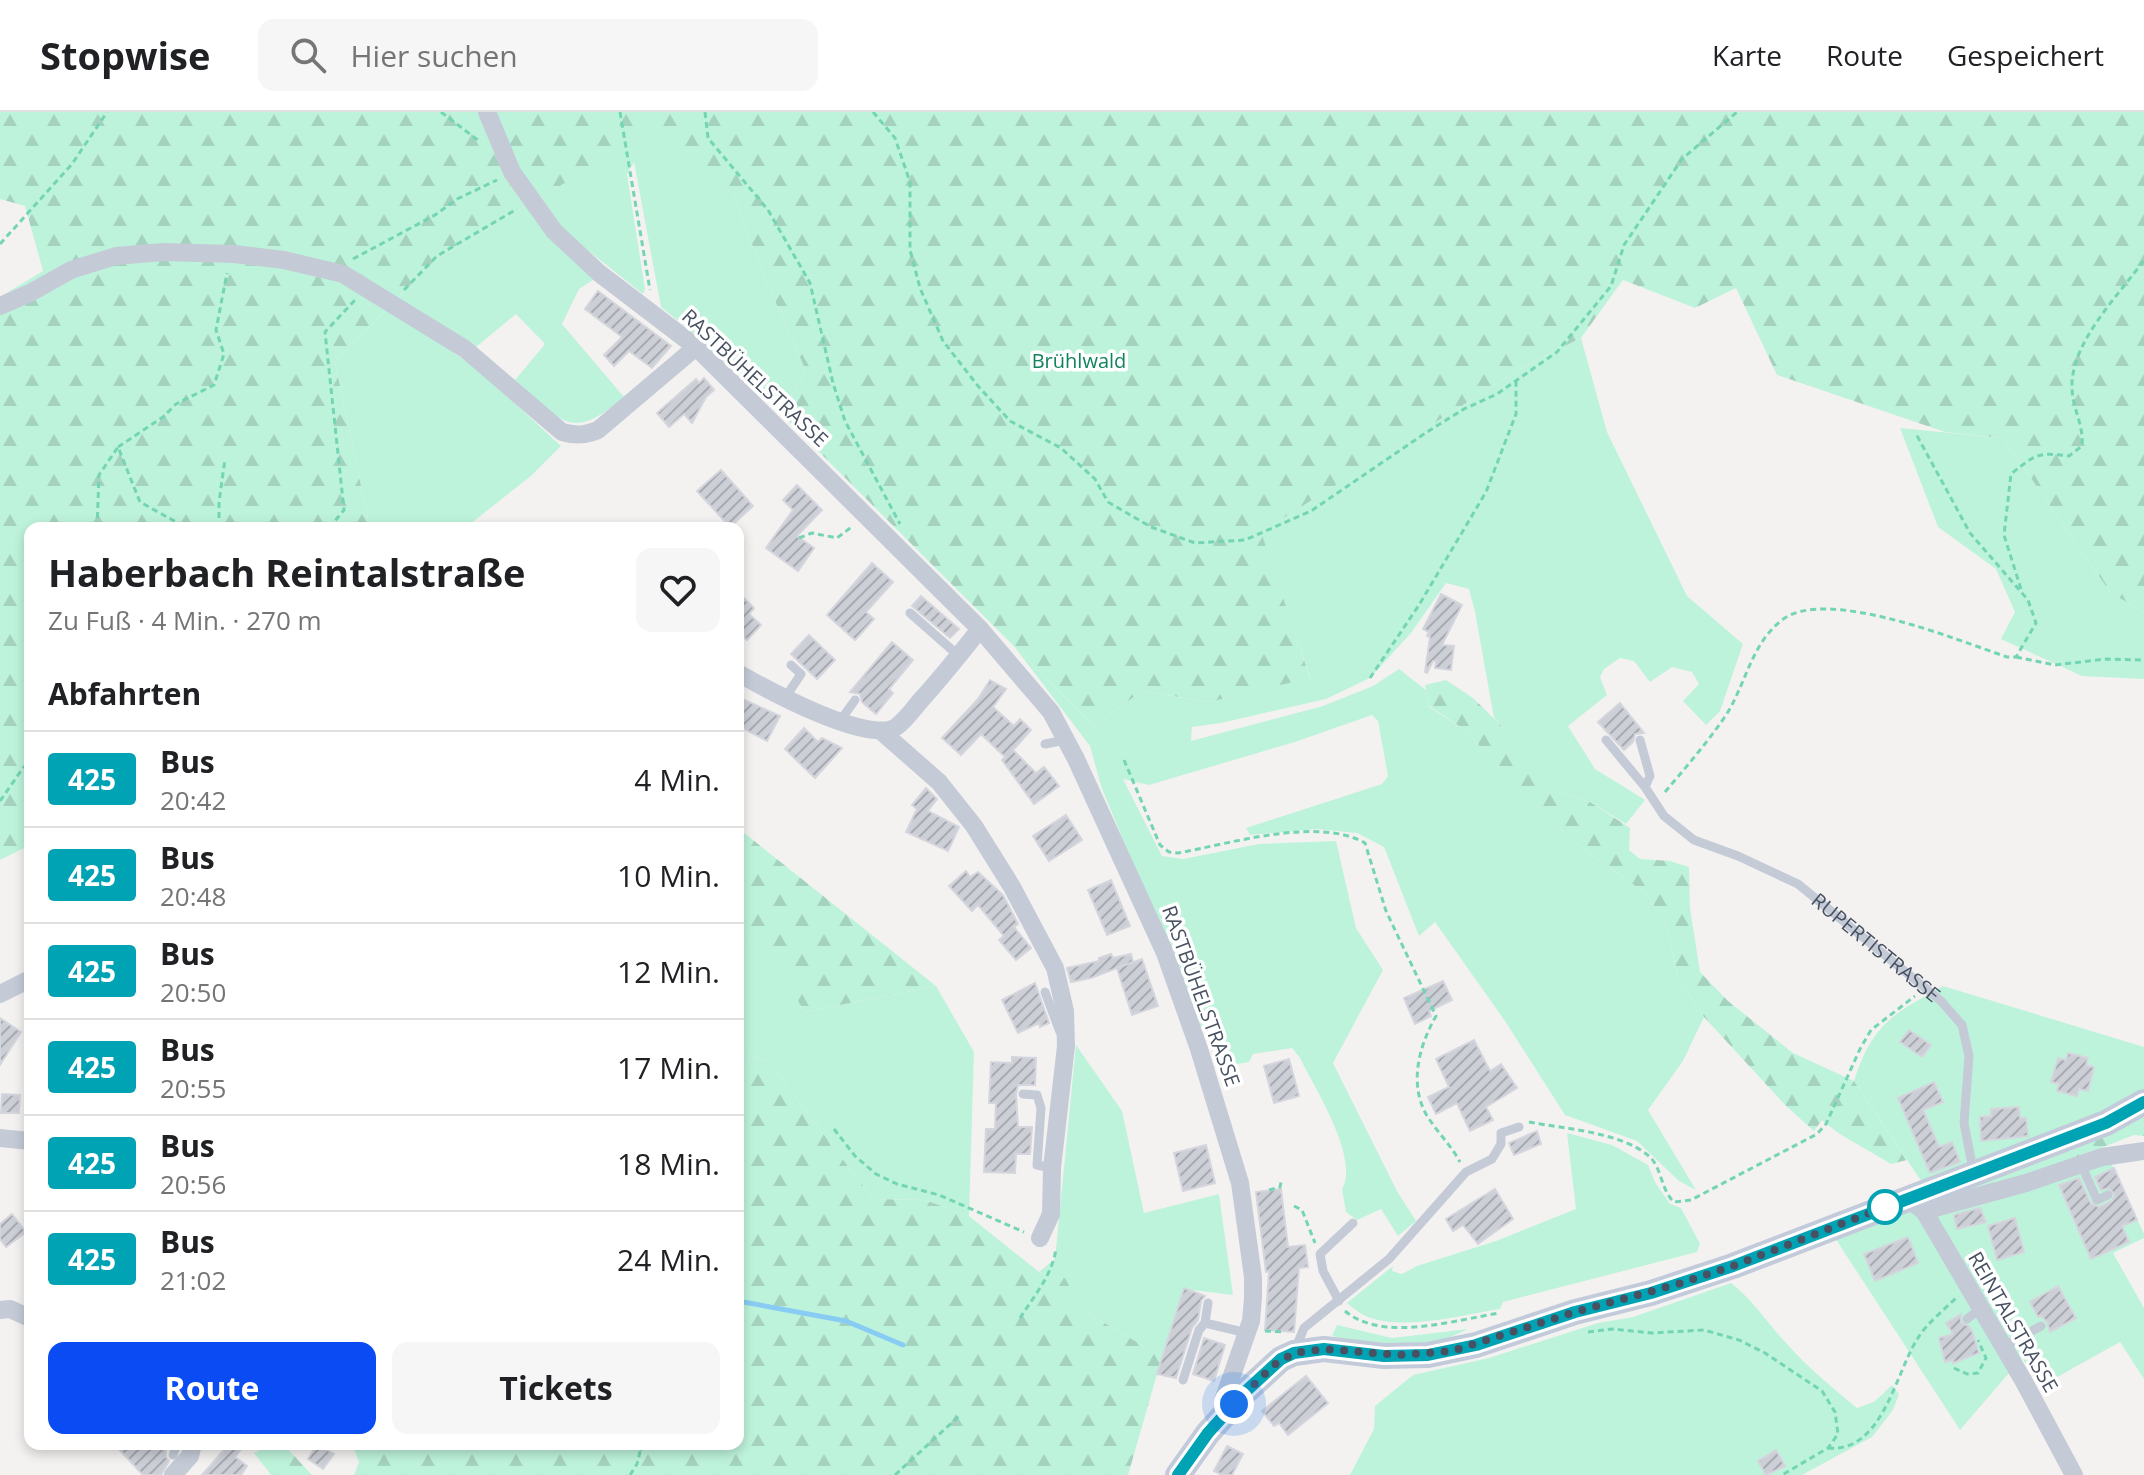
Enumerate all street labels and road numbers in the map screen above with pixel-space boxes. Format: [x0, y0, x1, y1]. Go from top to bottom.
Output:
street label: RASTBÜHELSTRASSE [676, 303, 834, 453]
street label: RUPERTISTRASSE [1806, 886, 1946, 1008]
street label: RASTBÜHELSTRASSE [1156, 902, 1247, 1090]
street label: REINTALSTRASSE [1962, 1246, 2065, 1397]

